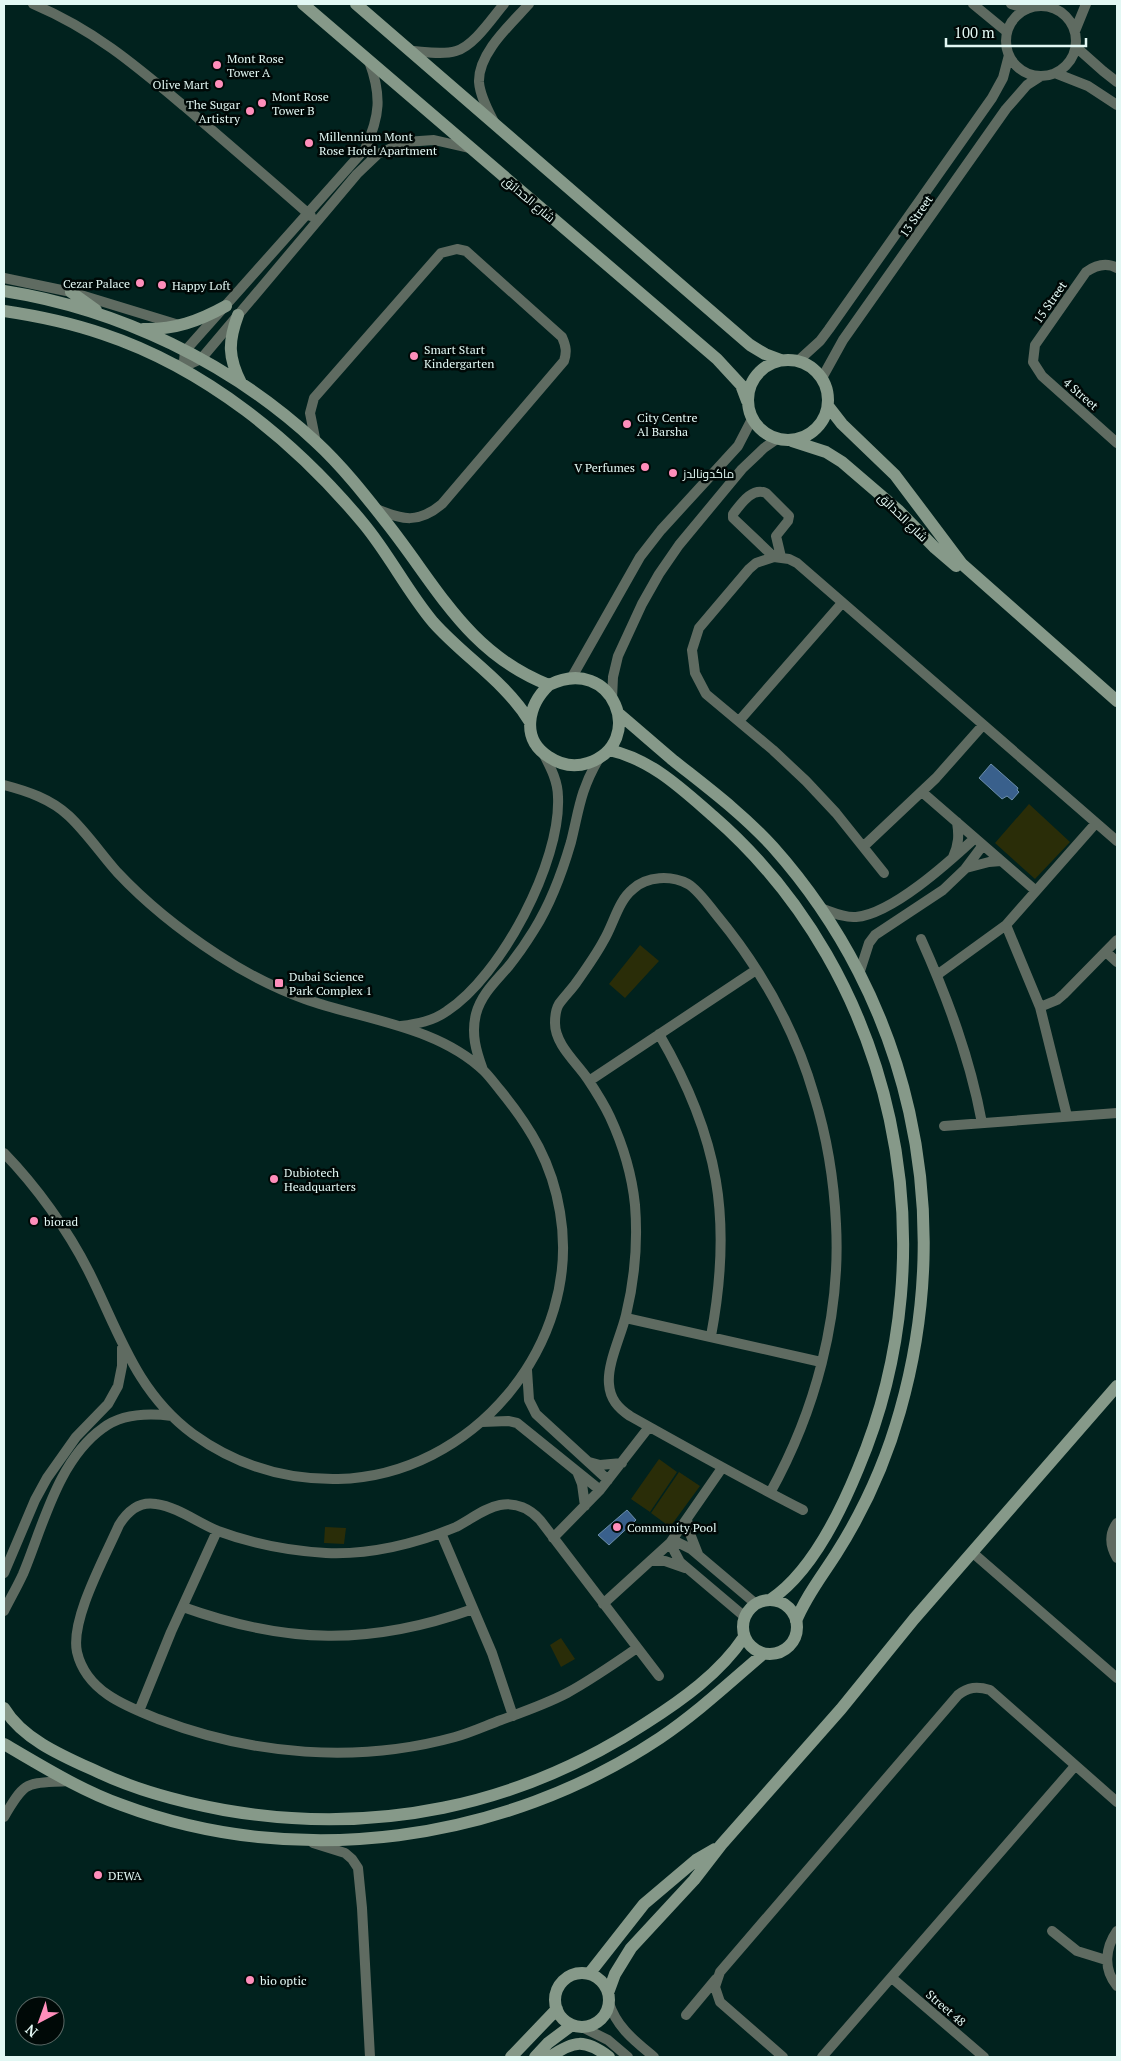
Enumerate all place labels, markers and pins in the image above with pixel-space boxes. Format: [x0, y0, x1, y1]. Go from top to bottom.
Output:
place label: Mont Rose Tower A [227, 51, 284, 80]
marker: Mont Rose Tower A [211, 59, 223, 71]
place label: Olive Mart [153, 77, 210, 92]
marker: Olive Mart [213, 78, 225, 90]
place label: Mont Rose Tower B [272, 89, 329, 118]
place label: The Sugar Artistry [186, 97, 241, 126]
marker: Mont Rose Tower B [256, 97, 268, 109]
marker: The Sugar Artistry [244, 105, 256, 117]
place label: Millennium Mont Rose Hotel Apartment [319, 129, 438, 158]
marker: Millennium Mont Rose Hotel Apartment [303, 137, 315, 149]
place label: Cezar Palace [63, 276, 130, 291]
marker: Cezar Palace [134, 277, 146, 289]
place label: Happy Loft [172, 278, 231, 293]
marker: Happy Loft [156, 279, 168, 291]
place label: Smart Start Kindergarten [424, 342, 494, 371]
marker: Smart Start Kindergarten [408, 350, 420, 362]
place label: City Centre Al Barsha [637, 410, 697, 439]
marker: City Centre Al Barsha [621, 418, 633, 430]
place label: V Perfumes [574, 460, 635, 475]
marker: V Perfumes [639, 461, 651, 473]
place label: ماكدونالدز [682, 466, 734, 481]
marker: ماكدونالدز [667, 467, 679, 479]
place label: Dubai Science Park Complex 1 [289, 969, 372, 998]
marker: Dubai Science Park Complex 1 [273, 977, 285, 989]
place label: Dubiotech Headquarters [284, 1165, 356, 1194]
marker: Dubiotech Headquarters [268, 1173, 280, 1185]
place label: biorad [44, 1214, 78, 1229]
marker: biorad [28, 1215, 40, 1227]
place label: Community Pool [627, 1520, 717, 1535]
marker: Community Pool [611, 1521, 623, 1533]
place label: DEWA [108, 1868, 143, 1883]
marker: DEWA [92, 1869, 104, 1881]
place label: bio optic [260, 1973, 307, 1988]
marker: bio optic [244, 1974, 256, 1986]

